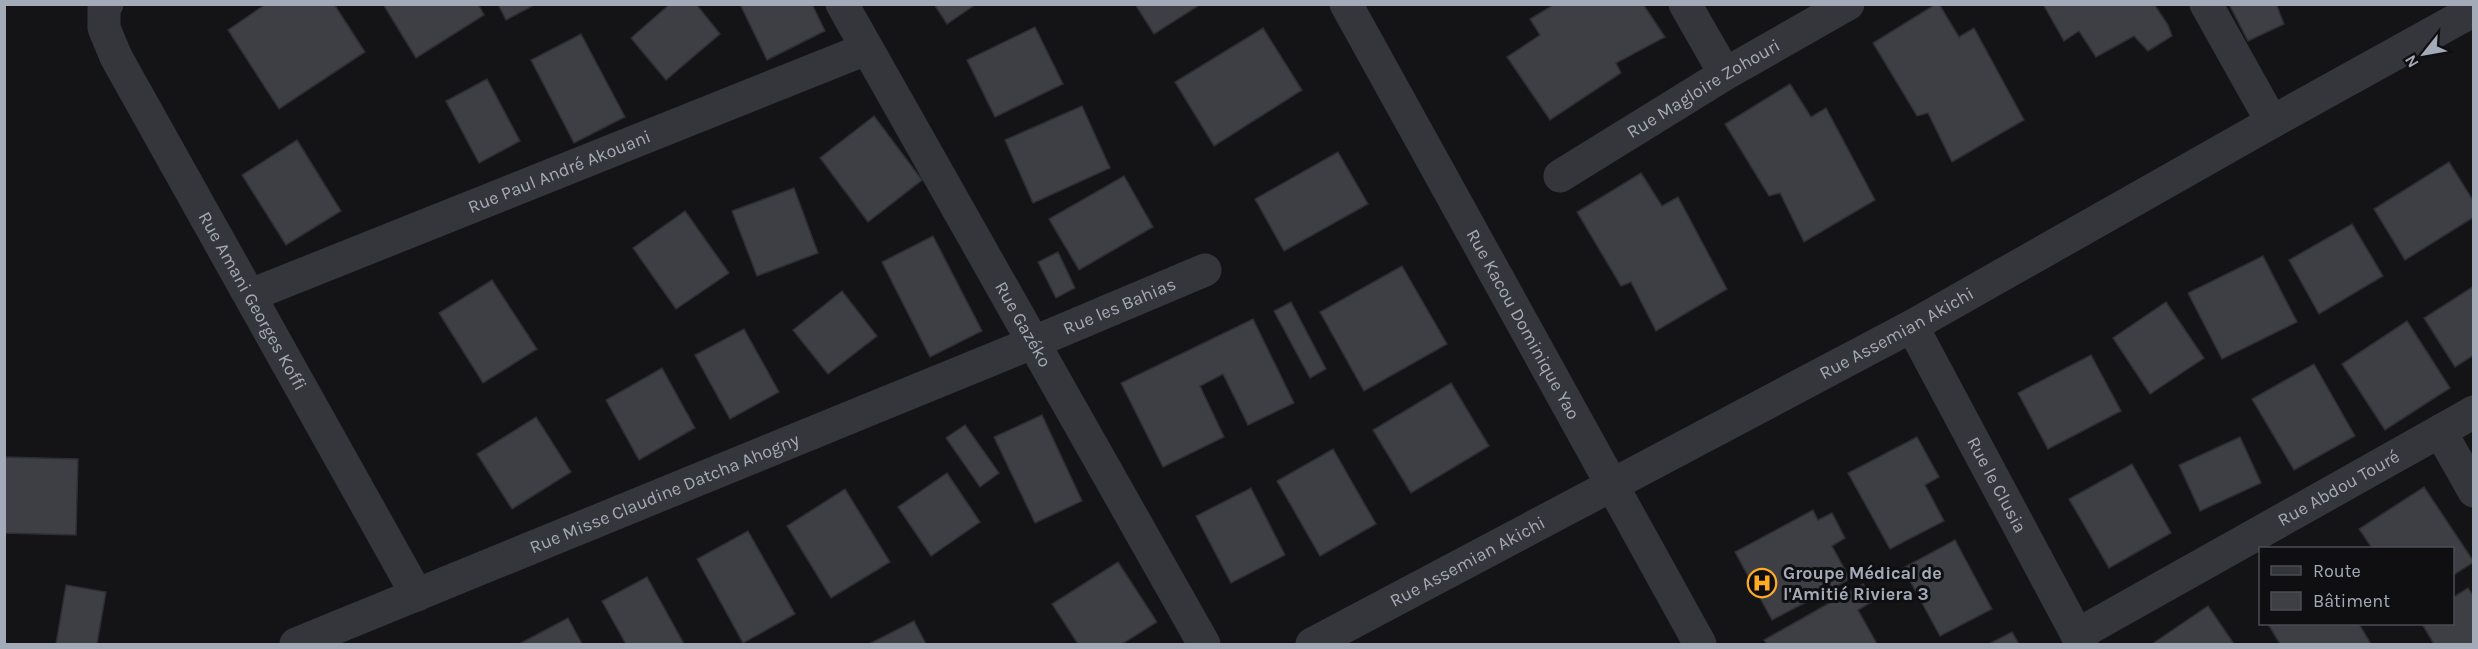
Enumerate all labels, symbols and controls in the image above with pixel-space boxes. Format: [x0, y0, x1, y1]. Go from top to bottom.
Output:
north arrow [2394, 24, 2454, 84]
street label: Rue Magloire Zohouri [1623, 34, 1784, 143]
text: N [2400, 52, 2423, 71]
street label: Rue Paul André Akouani [465, 125, 654, 218]
street label: Rue Amani Georges Koffi [194, 208, 311, 394]
street label: Rue Kacou Dominique Yao [1462, 225, 1585, 423]
street label: Rue les Bahias [1060, 273, 1179, 340]
street label: Rue Gazéko [990, 278, 1056, 371]
street label: Rue Assemian Akichi [1815, 282, 1978, 384]
street label: Rue Misse Claudine Datcha Ahogny [526, 428, 803, 558]
street label: Rue le Clusia [1962, 433, 2032, 537]
street label: Rue Abdou Touré [2274, 445, 2403, 531]
street label: Rue Assemian Akichi [1386, 511, 1549, 612]
legend [2259, 547, 2454, 625]
text: Route [2313, 560, 2361, 582]
place label: Groupe Médical de l'Amitié Riviera 3 [1783, 562, 1942, 605]
hospital icon: Groupe Médical de l'Amitié Riviera 3 [1746, 567, 1778, 599]
text: Bâtiment [2313, 590, 2390, 612]

